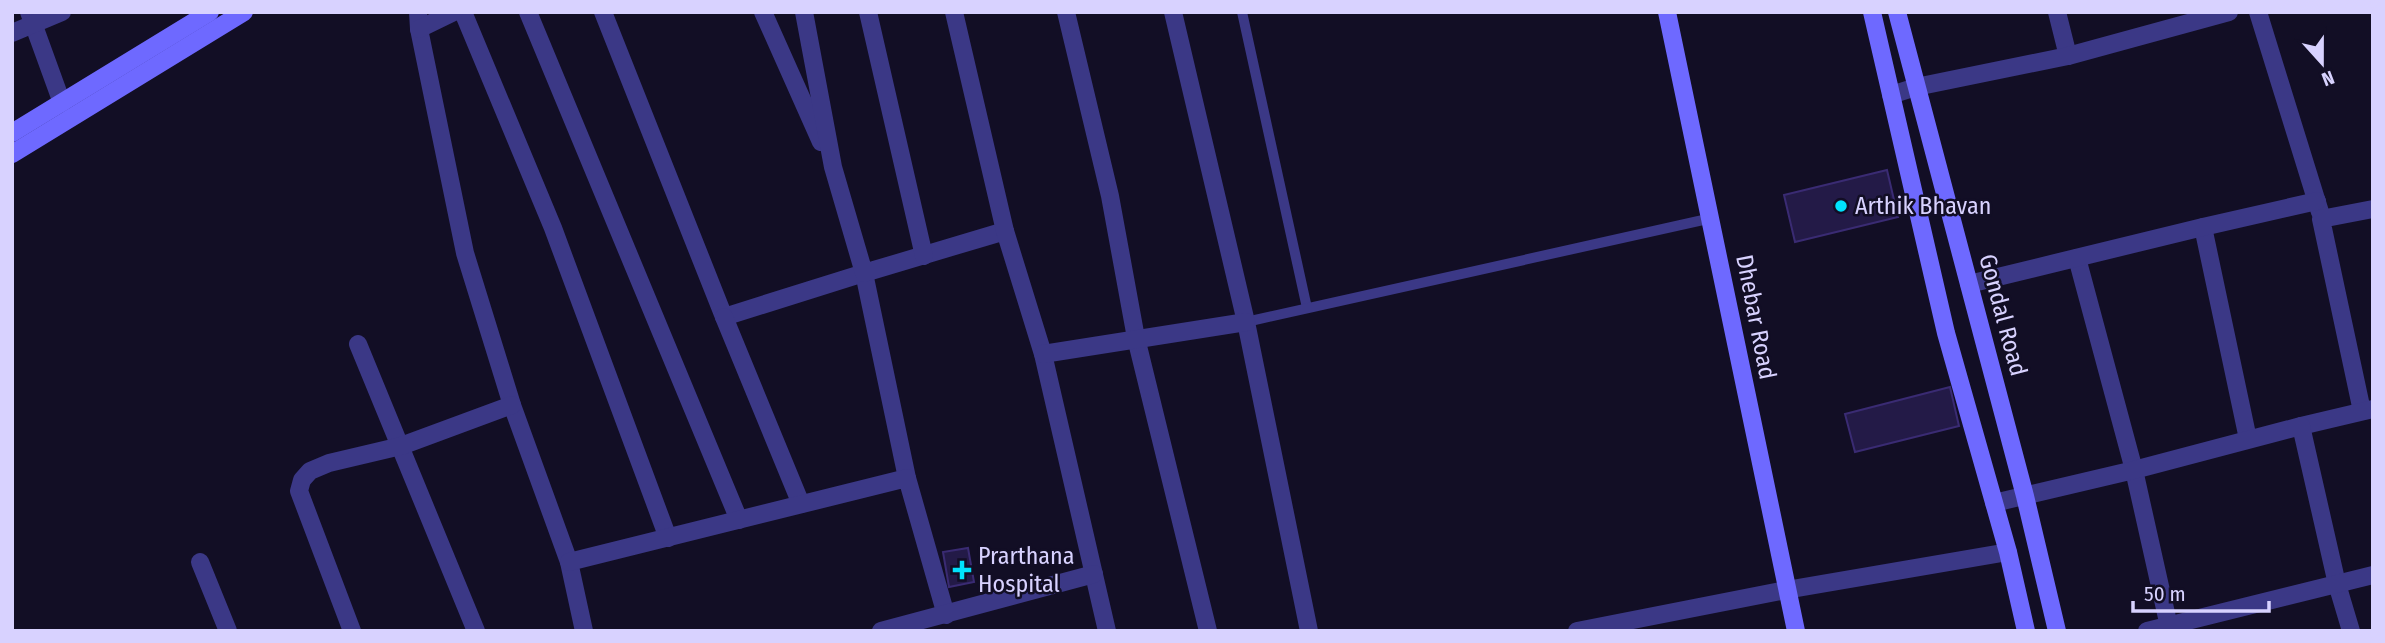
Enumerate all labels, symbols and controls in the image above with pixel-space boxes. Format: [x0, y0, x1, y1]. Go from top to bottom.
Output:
north arrow [2287, 28, 2357, 98]
text: N [2318, 66, 2337, 91]
place label: Arthik Bhavan [1855, 192, 1991, 220]
marker: Arthik Bhavan [1833, 198, 1849, 214]
street label: Gondal Road [1973, 251, 2033, 379]
street label: Dhebar Road [1730, 252, 1782, 382]
place label: Prarthana Hospital [978, 542, 1075, 598]
marker: Prarthana Hospital [952, 560, 972, 580]
scale bar [2133, 570, 2270, 614]
text: 50 m [2144, 581, 2186, 607]

